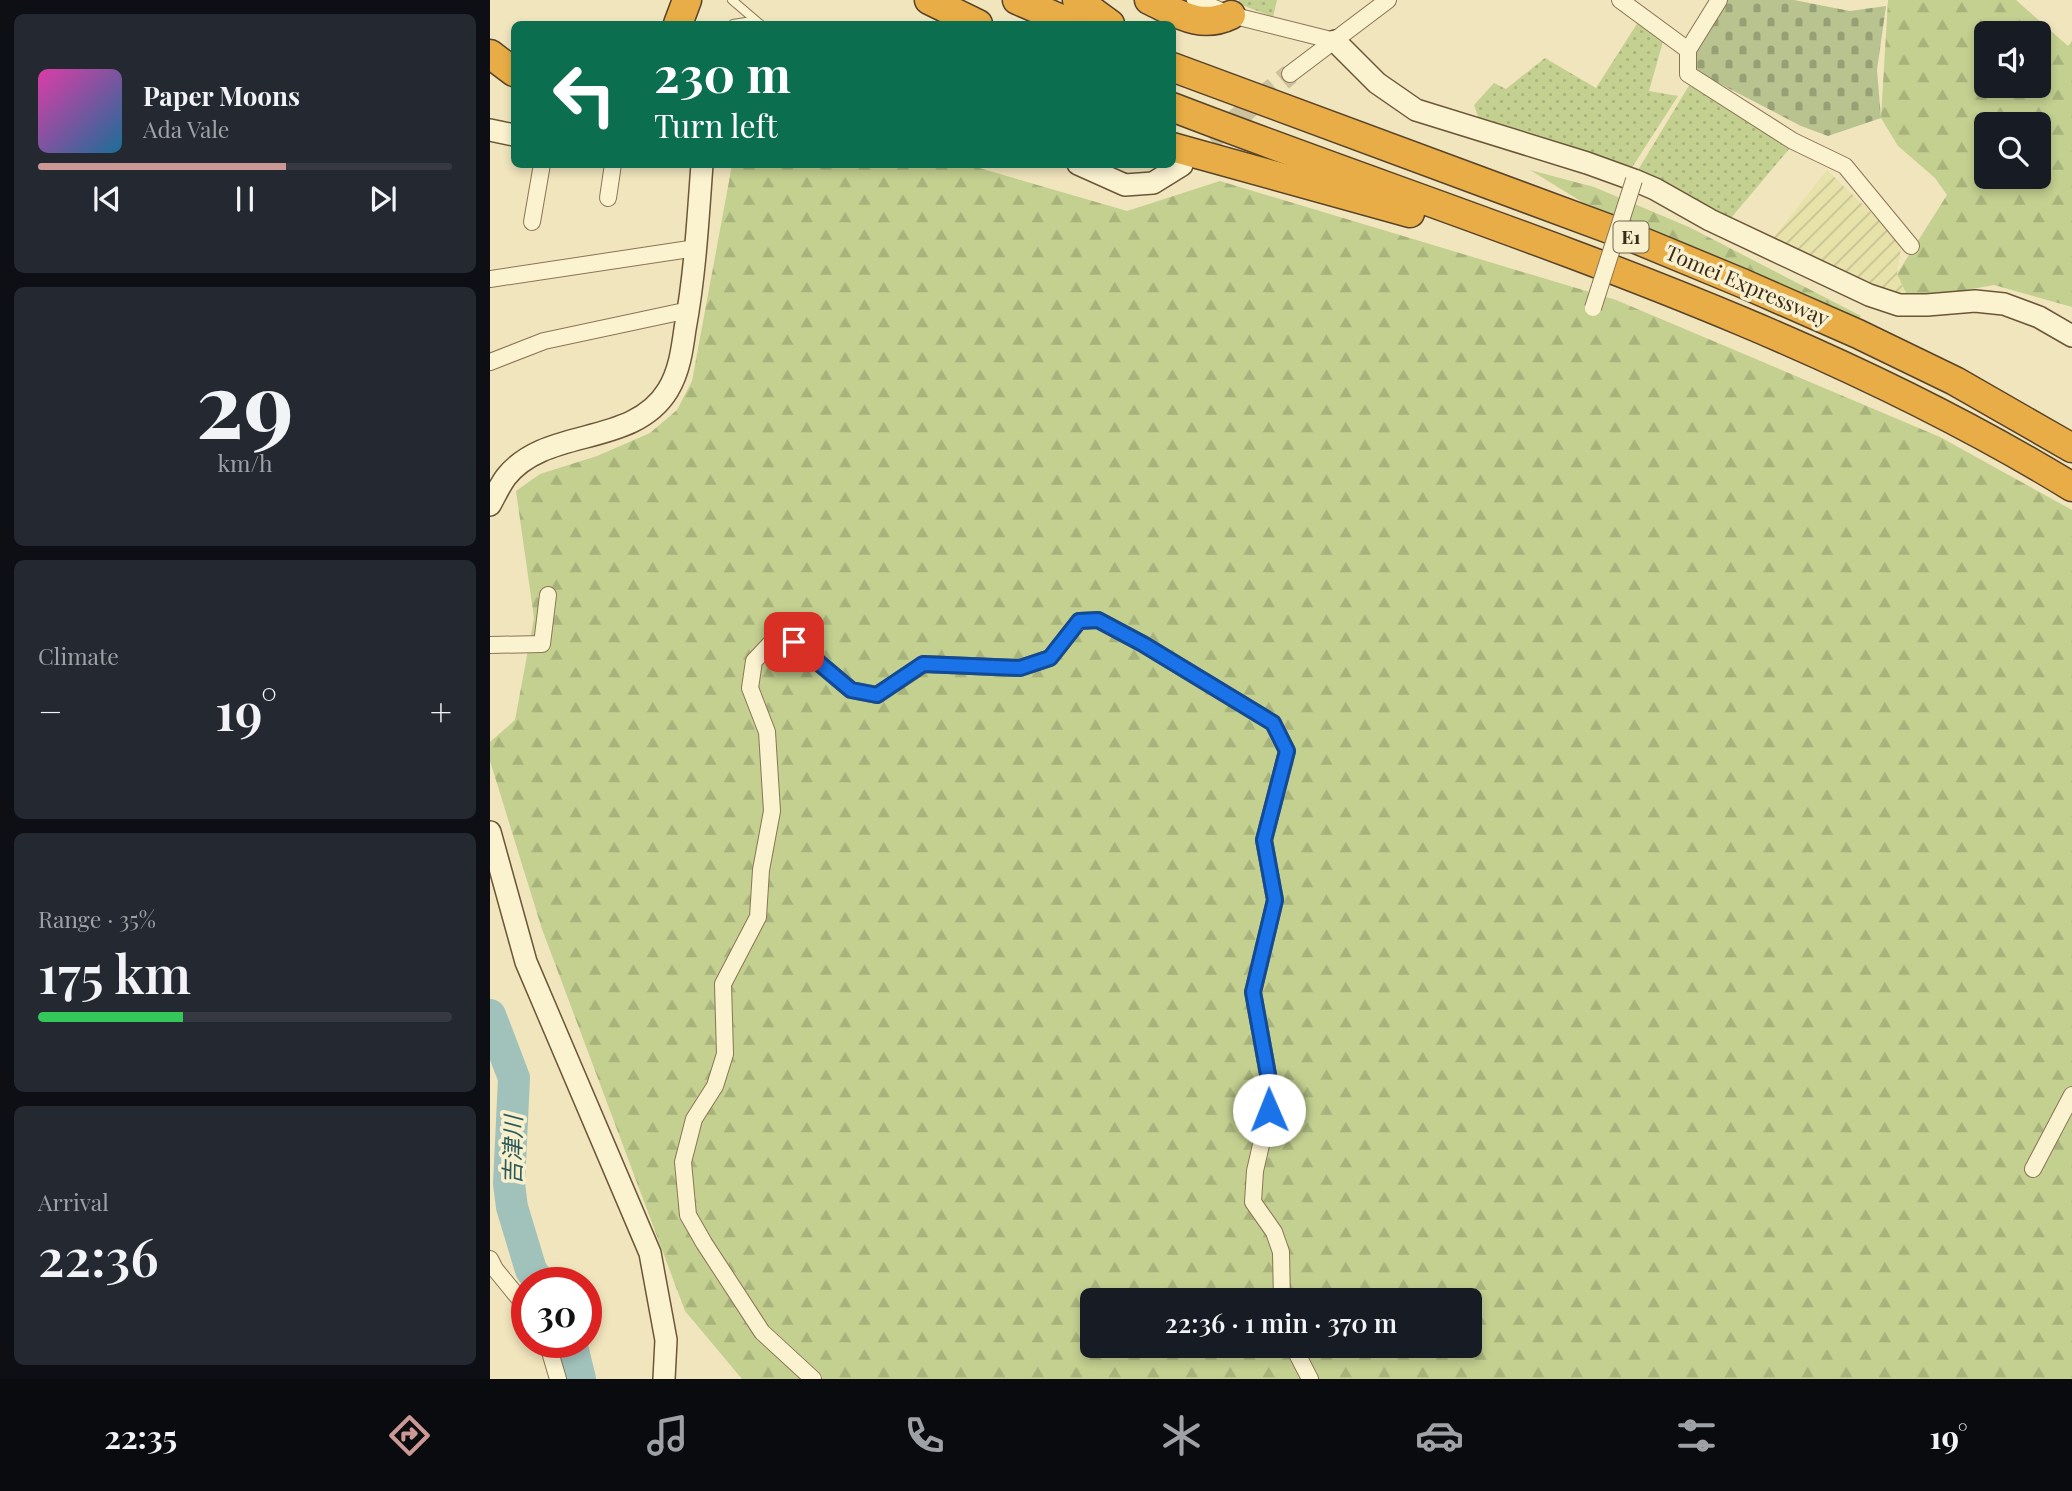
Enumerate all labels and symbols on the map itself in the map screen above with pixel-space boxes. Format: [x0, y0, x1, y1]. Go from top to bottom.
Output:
road number: E1 [1614, 221, 1648, 252]
street label: Tomei Expressway [1662, 237, 1834, 331]
pin [764, 612, 824, 672]
position arrow [1232, 1073, 1306, 1147]
water label: 吉津川 [495, 1112, 528, 1185]
speed limit sign: 30 [511, 1267, 602, 1358]

